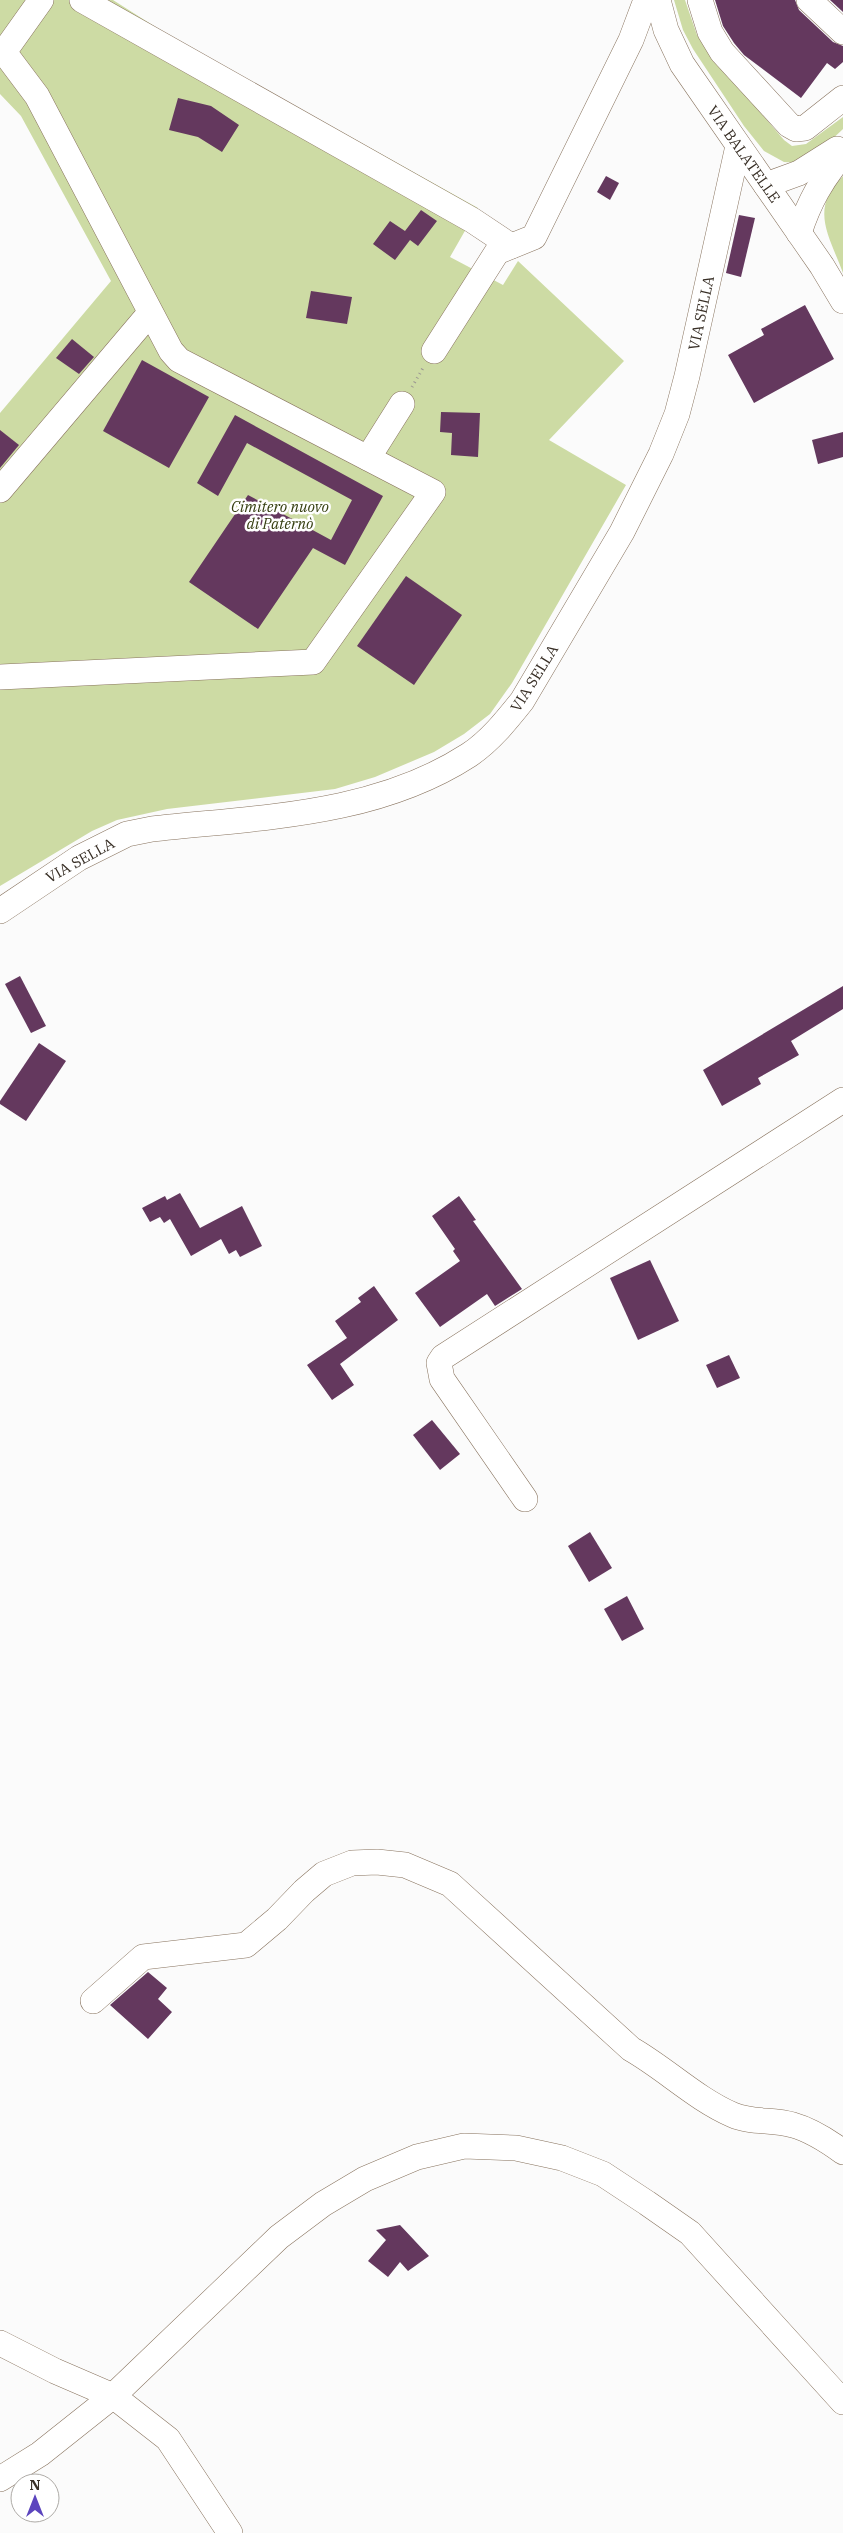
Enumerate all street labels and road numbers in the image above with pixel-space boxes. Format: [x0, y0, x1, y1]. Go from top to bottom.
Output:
street label: VIA BALATELLE [703, 102, 785, 206]
street label: VIA SELLA [684, 273, 718, 352]
street label: VIA SELLA [506, 640, 562, 715]
street label: VIA SELLA [42, 833, 118, 887]

